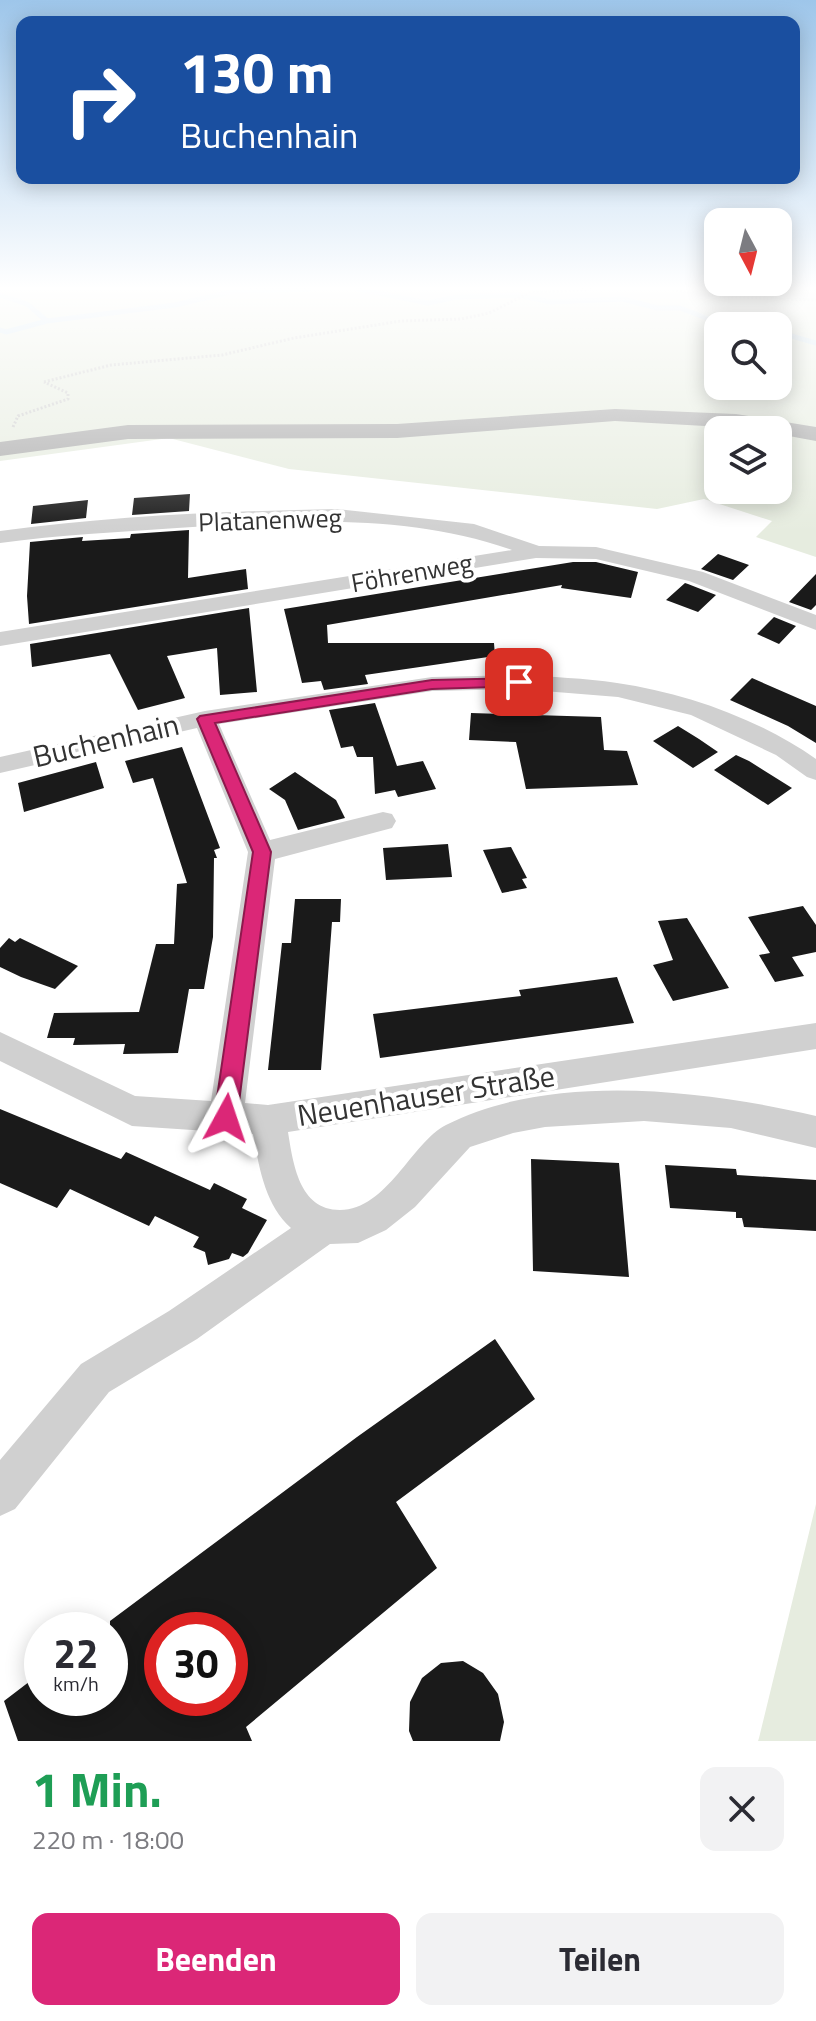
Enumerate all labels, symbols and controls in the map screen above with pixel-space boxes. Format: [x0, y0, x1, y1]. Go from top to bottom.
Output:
text: 130 m [180, 30, 333, 115]
icon: right [48, 48, 152, 152]
text: Buchenhain [180, 107, 358, 162]
north arrow [704, 208, 792, 296]
map controls [704, 208, 792, 504]
button: search [704, 312, 792, 400]
button: layers [704, 416, 792, 504]
street label: Platanenweg [197, 498, 342, 541]
street label: Föhrenweg [348, 543, 476, 602]
pin [485, 648, 553, 716]
icon: arrive [497, 660, 541, 704]
street label: Buchenhain [28, 701, 183, 779]
street label: Neuenhauser Straße [294, 1052, 558, 1138]
position arrow [184, 1076, 268, 1160]
speed limit sign: 30 [144, 1612, 248, 1716]
text: 22 [54, 1623, 98, 1684]
text: km/h [53, 1668, 99, 1699]
text: 1 Min. [32, 1753, 162, 1826]
button: close [700, 1767, 784, 1851]
text: 220 m · 18:00 [32, 1820, 184, 1859]
button: Beenden [32, 1913, 400, 2005]
button: Teilen [416, 1913, 784, 2005]

